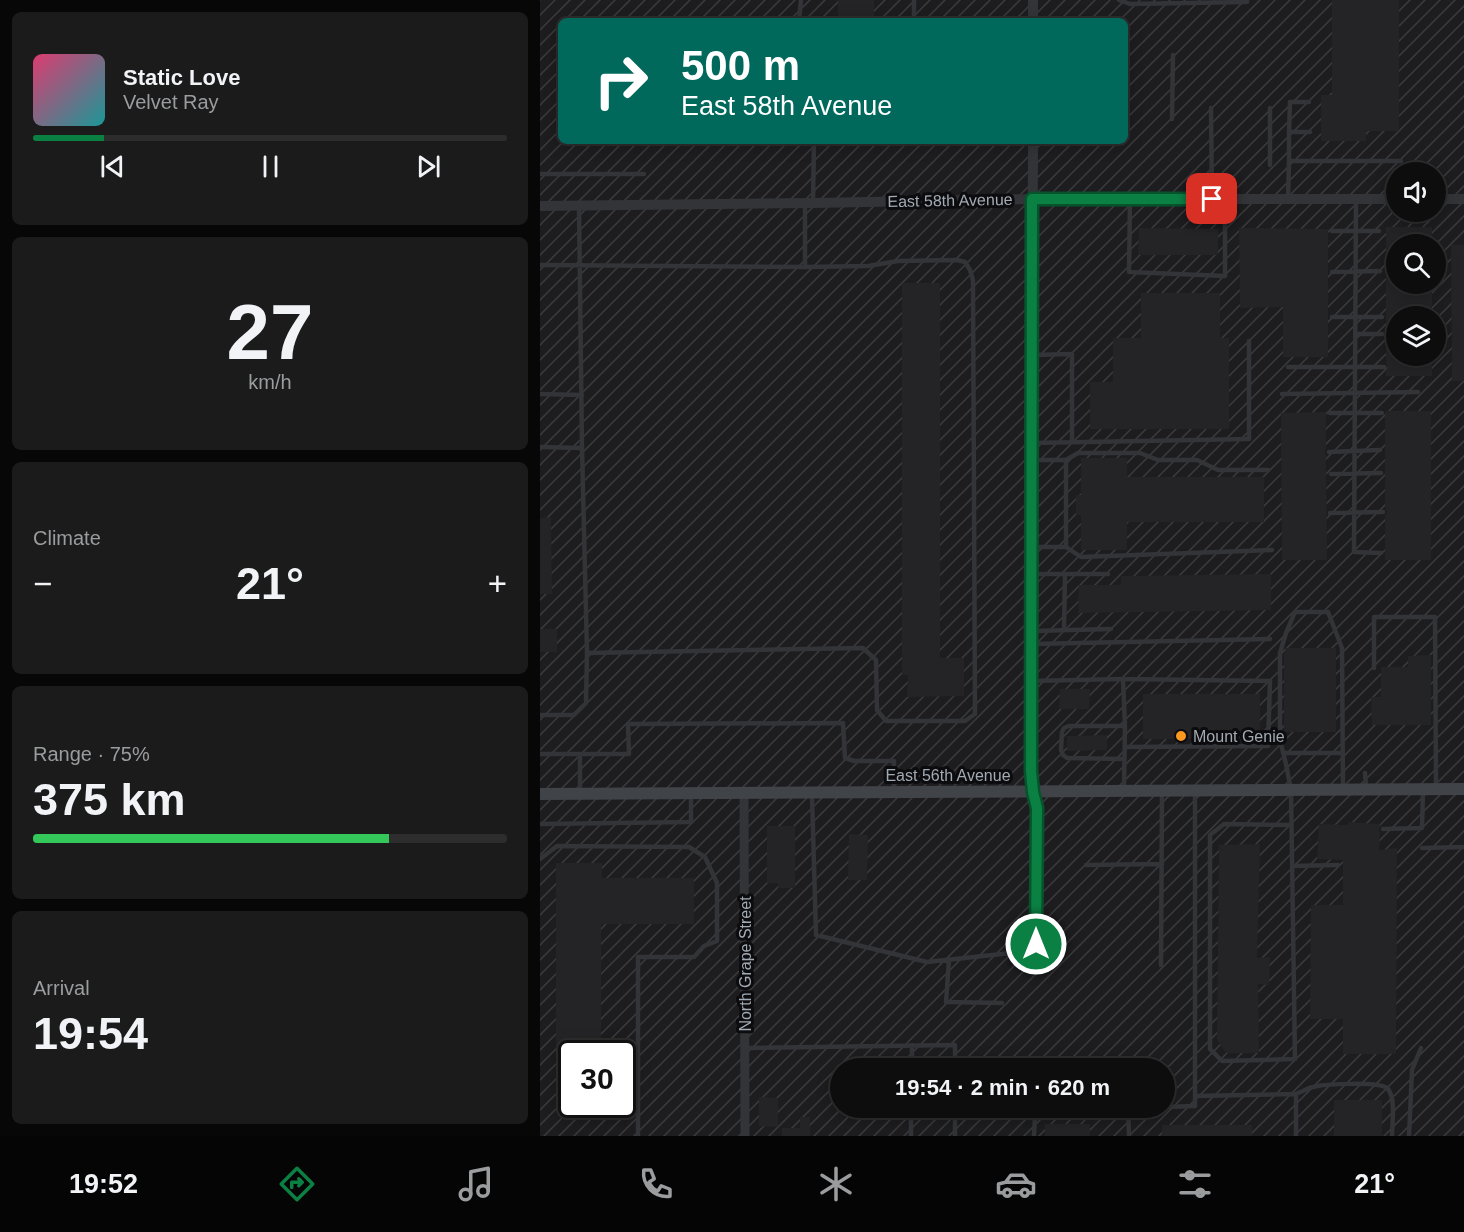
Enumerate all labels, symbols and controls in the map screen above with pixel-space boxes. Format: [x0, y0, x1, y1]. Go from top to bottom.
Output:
icon: right [582, 42, 660, 120]
text: 500 m [681, 42, 800, 89]
text: Static Love [123, 65, 240, 90]
text: Velvet Ray [123, 91, 219, 113]
text: East 58th Avenue [681, 91, 892, 121]
icon: previous [96, 150, 129, 183]
icon: pause [254, 150, 287, 183]
icon: next [412, 150, 445, 183]
map controls [1386, 162, 1446, 366]
button: sound [1386, 162, 1446, 222]
pin [1186, 173, 1237, 224]
icon: arrive [1195, 182, 1228, 215]
street label: East 58th Avenue [887, 191, 1013, 210]
button: search [1386, 234, 1446, 294]
text: 27 [227, 288, 313, 376]
button: layers [1386, 306, 1446, 366]
text: km/h [248, 371, 292, 393]
text: Climate [33, 527, 101, 549]
text: 21° [236, 558, 304, 609]
text: − [33, 565, 52, 602]
text: + [488, 565, 507, 602]
place label: Mount Genie [1193, 728, 1285, 745]
marker: Mount Genie [1174, 729, 1188, 743]
text: Range · 75% [33, 743, 150, 765]
street label: East 56th Avenue [885, 767, 1011, 784]
text: 375 km [33, 774, 186, 825]
street label: North Grape Street [737, 896, 754, 1032]
position arrow [1004, 912, 1068, 976]
text: Arrival [33, 977, 90, 999]
text: 19:54 [33, 1008, 148, 1059]
speed limit sign: 30 [558, 1040, 636, 1118]
text: 19:54 · 2 min · 620 m [895, 1075, 1110, 1100]
icon: directions [276, 1163, 318, 1205]
icon: music [455, 1163, 497, 1205]
icon: phone [635, 1163, 677, 1205]
icon: climate [815, 1163, 857, 1205]
icon: car [995, 1163, 1037, 1205]
icon: filters [1174, 1163, 1216, 1205]
text: 19:52 [69, 1169, 138, 1199]
text: 21° [1354, 1169, 1395, 1199]

